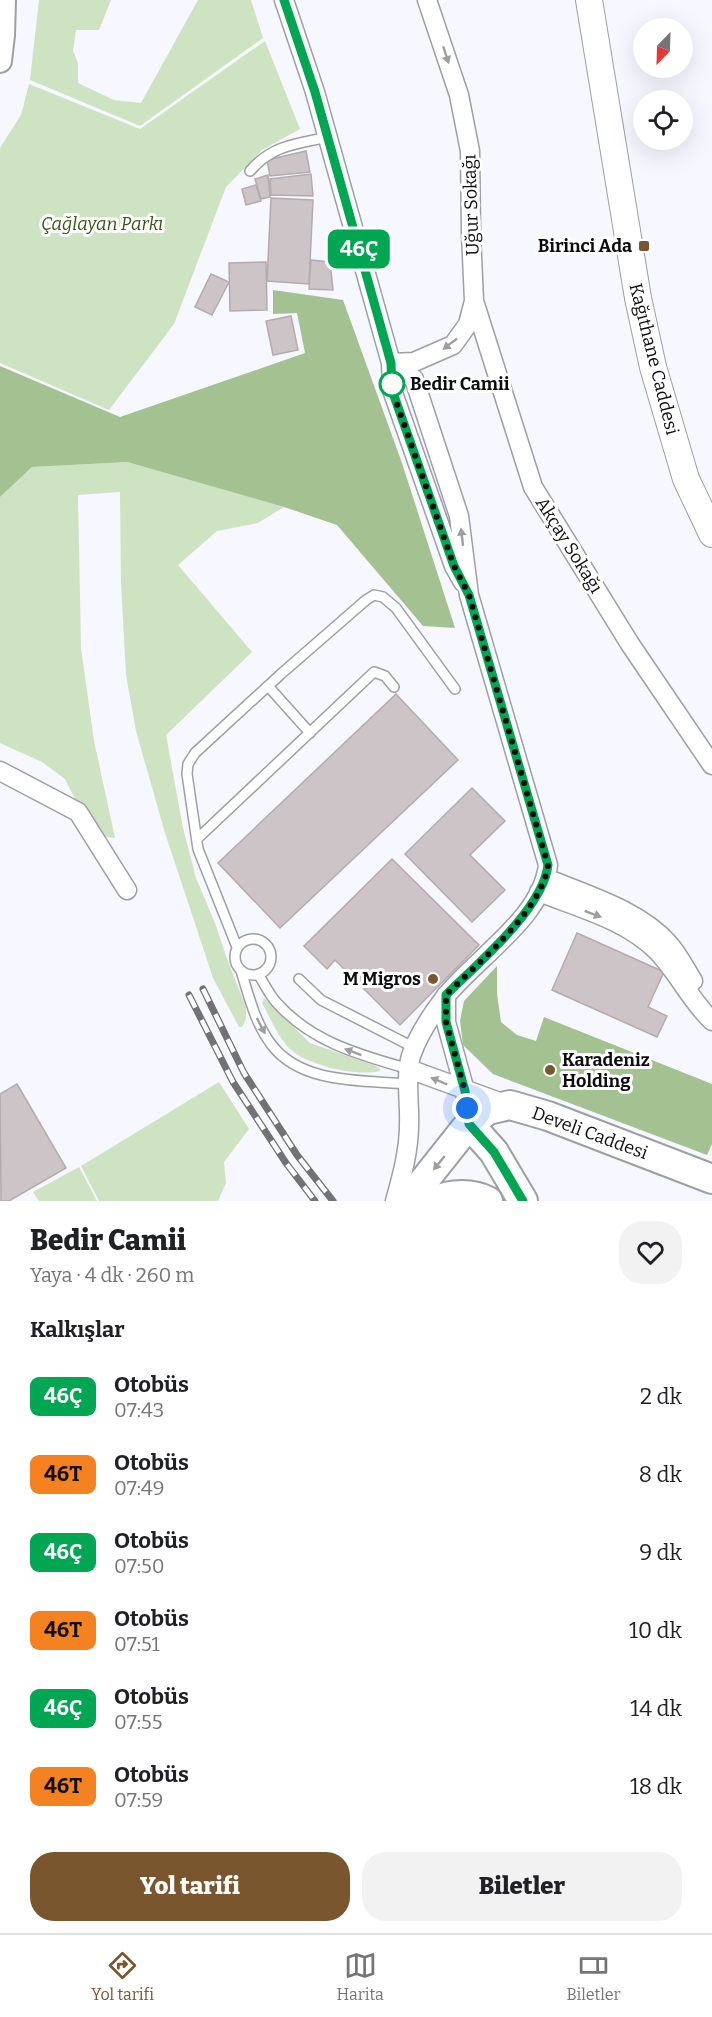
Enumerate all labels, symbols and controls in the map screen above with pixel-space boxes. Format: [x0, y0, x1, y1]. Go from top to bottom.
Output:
north arrow [633, 18, 693, 78]
map controls [633, 18, 693, 150]
one-way arrow [442, 46, 451, 64]
button: locate [633, 90, 693, 150]
street label: Uğur Sokağı [458, 154, 484, 256]
park label: Çağlayan Parkı [41, 213, 163, 235]
line badge: 46Ç [324, 230, 394, 268]
place label: Birinci Ada [538, 235, 632, 257]
text: 46Ç [340, 236, 378, 262]
marker: Birinci Ada [637, 239, 651, 253]
street label: Kağıthane Caddesi [625, 281, 683, 437]
one-way arrow [442, 337, 458, 350]
marker: Bedir Camii [379, 371, 405, 397]
place label: Bedir Camii [410, 373, 510, 395]
street label: Akçay Sokağı [531, 493, 607, 597]
one-way arrow [457, 527, 467, 546]
one-way arrow [585, 909, 603, 919]
place label: M Migros [343, 968, 421, 990]
marker: M Migros [426, 972, 440, 986]
one-way arrow [256, 1018, 266, 1035]
one-way arrow [344, 1046, 362, 1056]
place label: Karadeniz Holding [562, 1049, 650, 1092]
marker: Karadeniz Holding [543, 1063, 557, 1077]
one-way arrow [430, 1076, 448, 1085]
your location [452, 1093, 482, 1123]
street label: Develi Caddesi [529, 1102, 651, 1164]
one-way arrow [432, 1155, 445, 1171]
button: heart [619, 1221, 682, 1284]
text: Bedir Camii [30, 1224, 186, 1257]
text: Yaya · 4 dk · 260 m [30, 1263, 194, 1287]
text: Kalkışlar [30, 1316, 125, 1343]
text: Otobüs [114, 1371, 189, 1398]
text: 46Ç [44, 1383, 82, 1409]
text: 2 dk [640, 1383, 682, 1410]
text: 07:43 [114, 1398, 164, 1422]
text: Otobüs [114, 1449, 189, 1476]
text: 46T [44, 1461, 82, 1487]
text: 8 dk [639, 1461, 682, 1488]
text: 07:49 [114, 1476, 164, 1500]
text: Otobüs [114, 1527, 189, 1554]
text: 46Ç [44, 1539, 82, 1565]
text: 9 dk [639, 1539, 682, 1566]
text: 07:50 [114, 1554, 165, 1578]
text: Otobüs [114, 1605, 189, 1632]
text: 46T [44, 1617, 82, 1643]
text: 10 dk [629, 1617, 682, 1644]
text: 07:51 [114, 1632, 160, 1656]
text: Otobüs [114, 1683, 189, 1710]
text: 46Ç [44, 1695, 82, 1721]
text: 14 dk [630, 1695, 682, 1722]
text: 07:55 [114, 1710, 162, 1734]
text: Otobüs [114, 1761, 189, 1788]
text: 46T [44, 1773, 82, 1799]
text: 18 dk [630, 1773, 682, 1800]
text: 07:59 [114, 1788, 163, 1812]
button: Yol tarifi [30, 1852, 350, 1921]
button: Biletler [362, 1852, 682, 1921]
tab: Yol tarifi [91, 1949, 154, 2004]
tab: Harita [337, 1949, 384, 2004]
tab: Biletler [566, 1949, 621, 2004]

